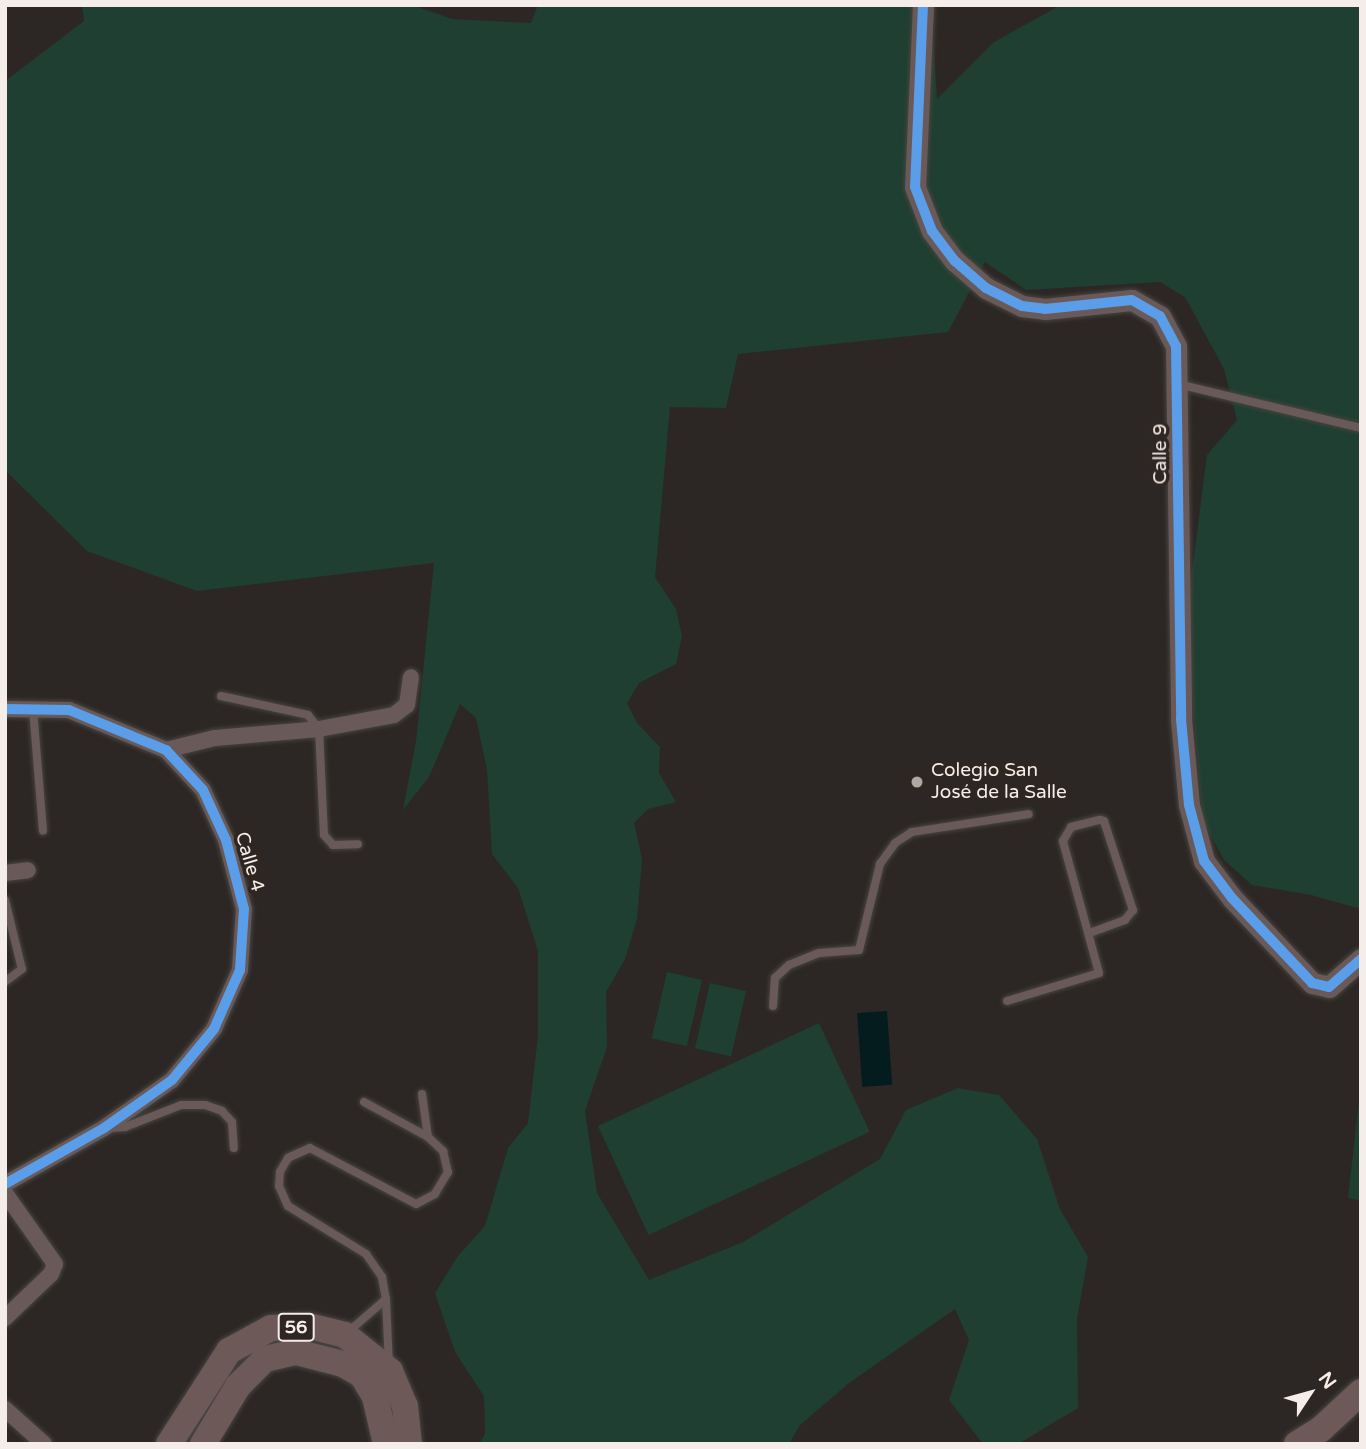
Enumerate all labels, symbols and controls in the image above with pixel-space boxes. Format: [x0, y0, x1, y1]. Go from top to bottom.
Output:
street label: Calle 9 [1150, 424, 1172, 484]
place label: Colegio San José de la Salle [931, 760, 1067, 804]
marker: Colegio San José de la Salle [909, 774, 925, 790]
street label: Calle 4 [230, 830, 268, 894]
road number: 56 [277, 1312, 315, 1342]
north arrow [1275, 1358, 1345, 1428]
text: N [1314, 1368, 1340, 1393]

